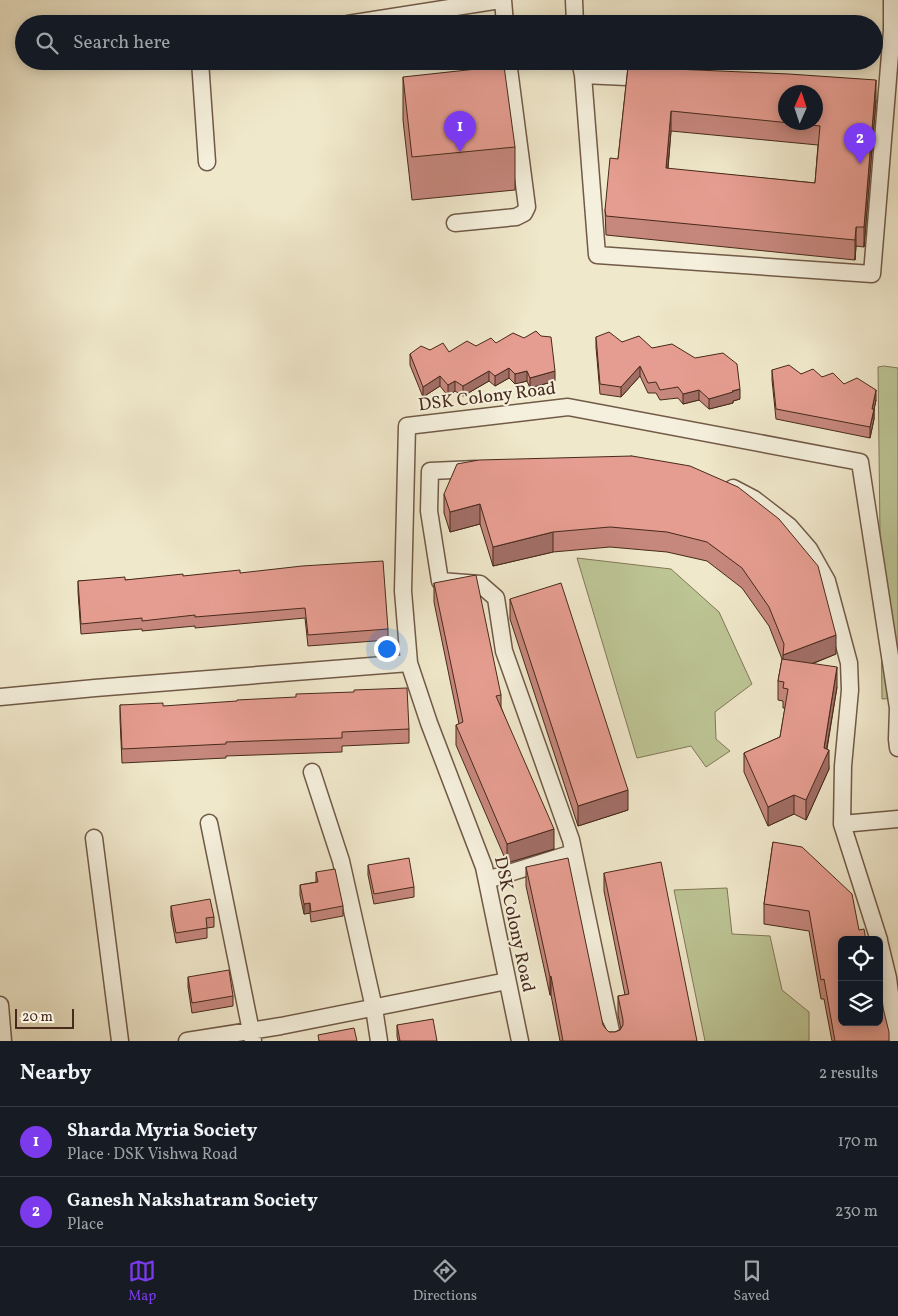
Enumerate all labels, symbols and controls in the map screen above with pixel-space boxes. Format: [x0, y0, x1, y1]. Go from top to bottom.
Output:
search box [15, 15, 883, 70]
icon: search [33, 29, 61, 57]
text: Search here [73, 30, 170, 56]
north arrow [778, 85, 823, 130]
pin: 1 [444, 111, 476, 152]
pin: 2 [844, 123, 876, 164]
street label: DSK Colony Road [417, 377, 557, 418]
your location [374, 636, 400, 662]
street label: DSK Colony Road [487, 854, 540, 995]
map controls [838, 936, 883, 1026]
button: locate [838, 936, 883, 981]
button: layers [838, 981, 883, 1026]
scale bar [15, 1006, 74, 1029]
text: 20 m [22, 1008, 53, 1027]
text: Nearby [20, 1059, 91, 1088]
text: 2 results [819, 1063, 878, 1085]
text: Sharda Myria Society [67, 1118, 257, 1144]
text: 1 [33, 1131, 39, 1153]
text: 170 m [838, 1131, 878, 1153]
text: Place · DSK Vishwa Road [67, 1144, 238, 1166]
text: Ganesh Nakshatram Society [67, 1188, 318, 1214]
text: 2 [32, 1201, 40, 1223]
text: 230 m [835, 1201, 878, 1223]
text: Place [67, 1214, 104, 1236]
tab: Map [128, 1257, 156, 1306]
tab: Directions [413, 1257, 477, 1306]
tab: Saved [734, 1257, 770, 1306]

